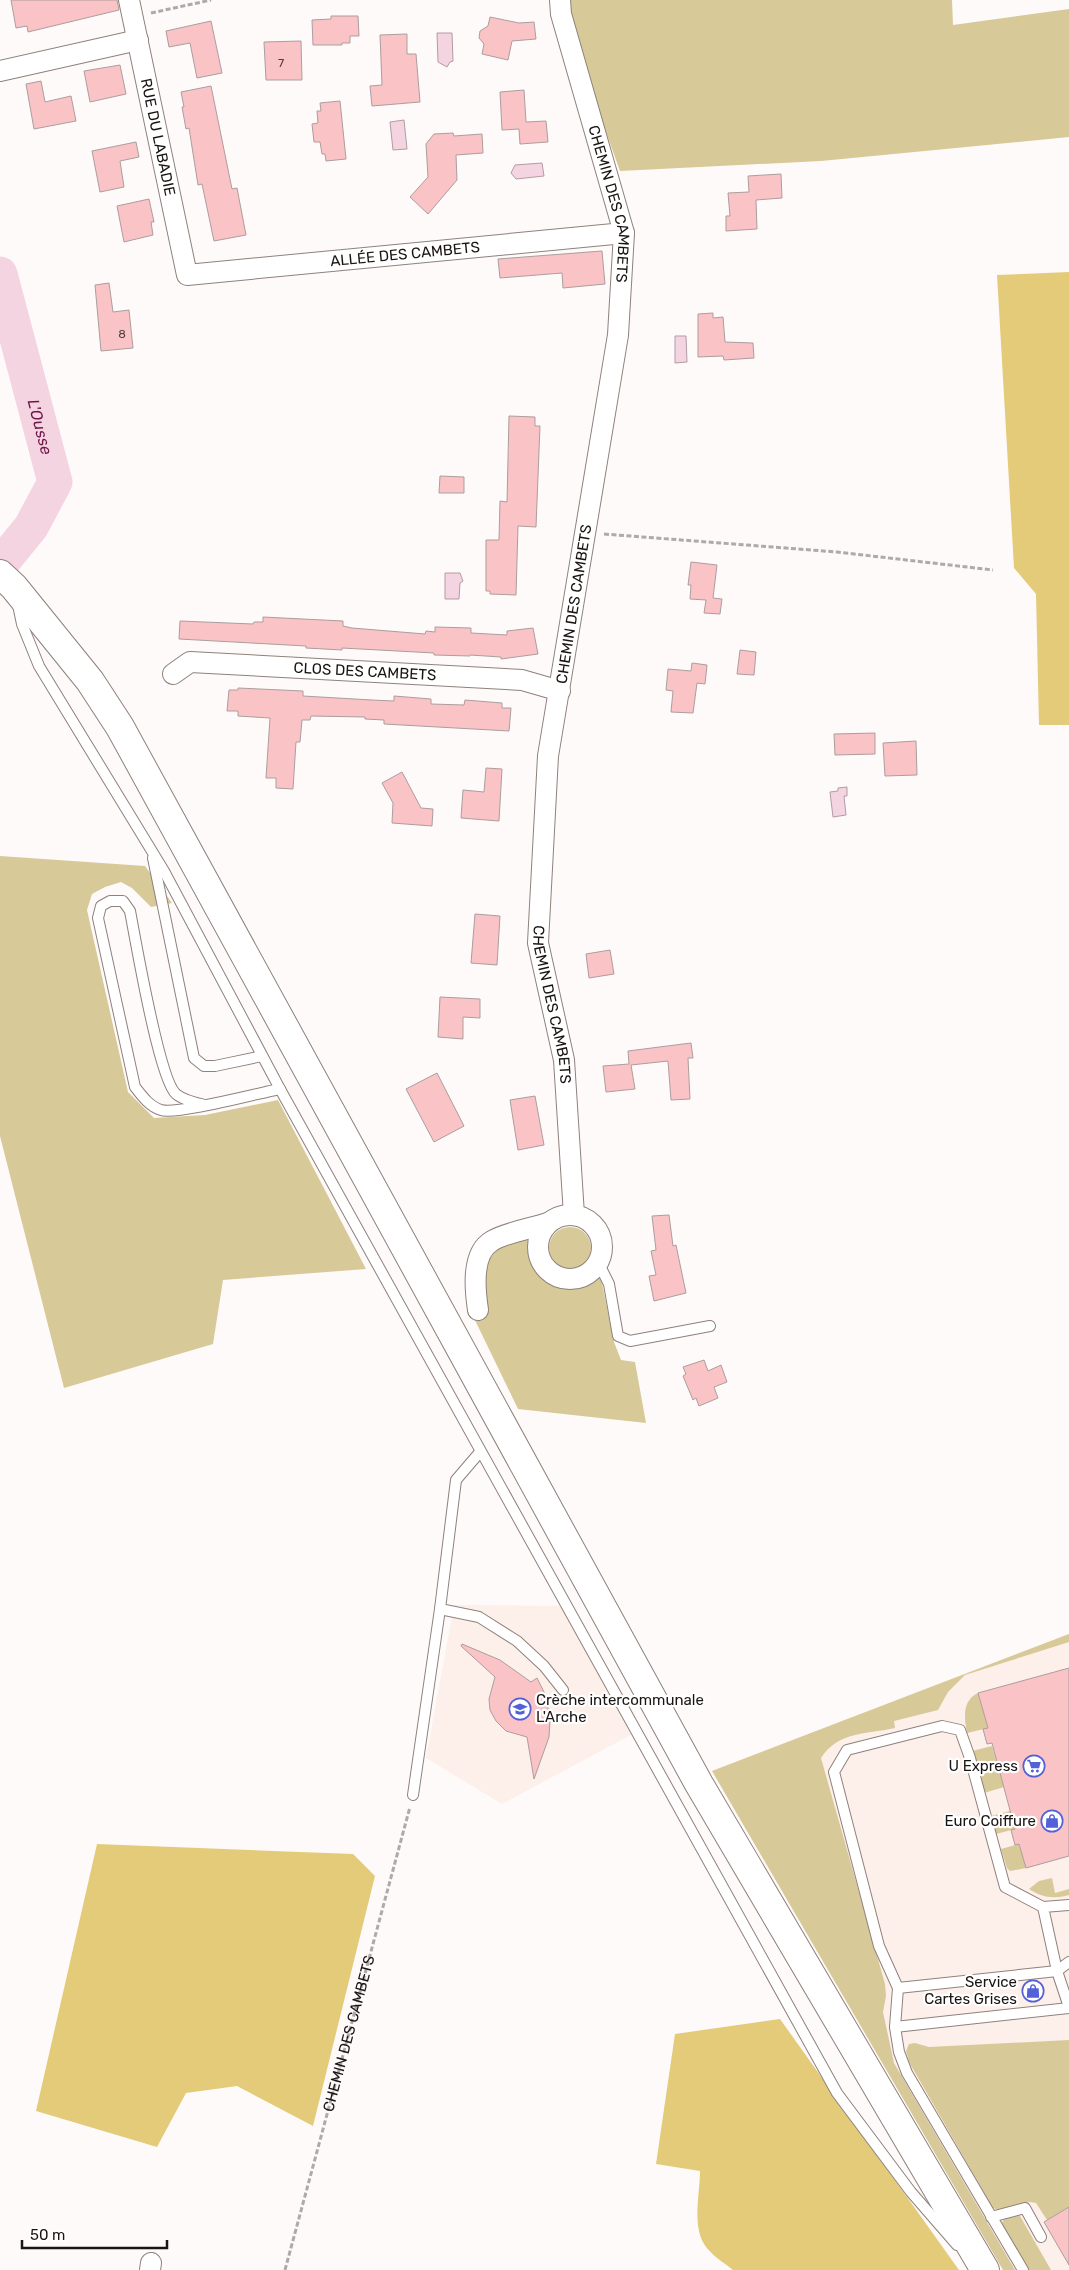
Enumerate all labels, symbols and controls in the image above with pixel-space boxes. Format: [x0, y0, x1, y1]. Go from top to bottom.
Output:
house number: 7 [278, 56, 284, 70]
street label: RUE DU LABADIE [137, 77, 179, 197]
street label: CHEMIN DES CAMBETS [584, 123, 633, 283]
street label: ALLÉE DES CAMBETS [329, 238, 481, 270]
house number: 8 [118, 327, 126, 341]
water label: L'Ousse [24, 397, 57, 457]
street label: CHEMIN DES CAMBETS [552, 523, 596, 685]
street label: CLOS DES CAMBETS [293, 659, 437, 684]
street label: CHEMIN DES CAMBETS [529, 925, 575, 1084]
place label: Crèche intercommunale L'Arche [536, 1691, 704, 1726]
school or university icon: Crèche intercommunale L'Arche [508, 1697, 532, 1721]
supermarket icon: U Express [1022, 1754, 1046, 1778]
place label: U Express [948, 1757, 1018, 1775]
shop icon: Euro Coiffure [1040, 1809, 1064, 1833]
place label: Euro Coiffure [945, 1812, 1036, 1830]
street label: CHEMIN DES CAMBETS [319, 1953, 379, 2114]
place label: Service Cartes Grises [924, 1973, 1017, 2008]
shop icon: Service Cartes Grises [1021, 1979, 1045, 2003]
scale bar [22, 2218, 168, 2250]
text: 50 m [30, 2226, 65, 2244]

